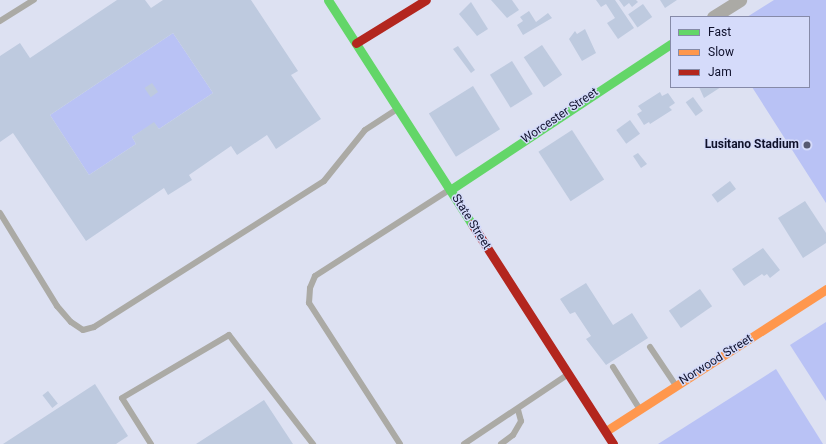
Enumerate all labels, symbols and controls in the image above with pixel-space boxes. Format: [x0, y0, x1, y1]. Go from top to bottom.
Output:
legend [670, 16, 810, 88]
text: Fast [708, 25, 731, 39]
text: Slow [708, 45, 734, 59]
text: Jam [708, 65, 732, 79]
street label: Worcester Street [519, 85, 601, 147]
place label: Lusitano Stadium [705, 138, 799, 152]
marker: Lusitano Stadium [802, 140, 812, 150]
street label: State Street [448, 192, 494, 252]
street label: Norwood Street [677, 332, 755, 388]

